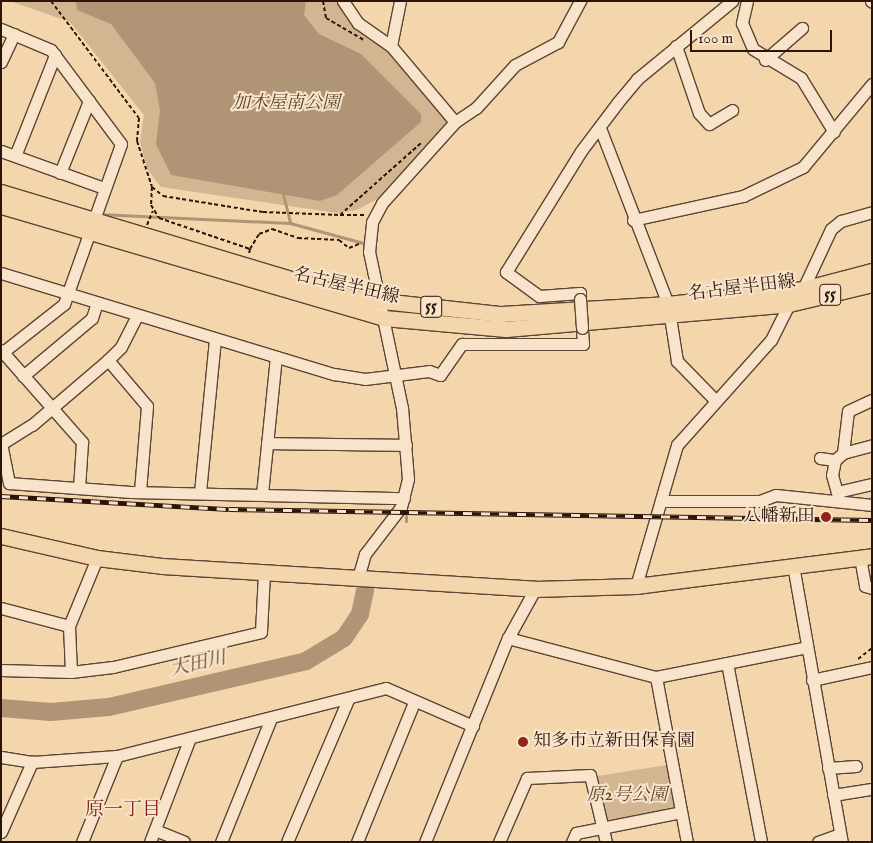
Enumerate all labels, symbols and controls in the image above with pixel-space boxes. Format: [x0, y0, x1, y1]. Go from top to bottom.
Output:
scale bar [693, 20, 836, 52]
text: 100 m [698, 29, 733, 48]
park label: 加木屋南公園 [232, 93, 340, 115]
street label: 名古屋半田線 [291, 264, 401, 310]
street label: 名古屋半田線 [687, 272, 797, 306]
road number: 55 [819, 282, 841, 308]
road number: 55 [420, 294, 442, 320]
place label: 八幡新田 [743, 506, 815, 528]
marker: 八幡新田 [819, 510, 833, 524]
water label: 大田川 [168, 647, 228, 683]
place label: 知多市立新田保育園 [533, 731, 695, 753]
marker: 知多市立新田保育園 [517, 736, 529, 748]
park label: 原2号公園 [587, 785, 667, 807]
district label: 原一丁目 [85, 800, 161, 822]

